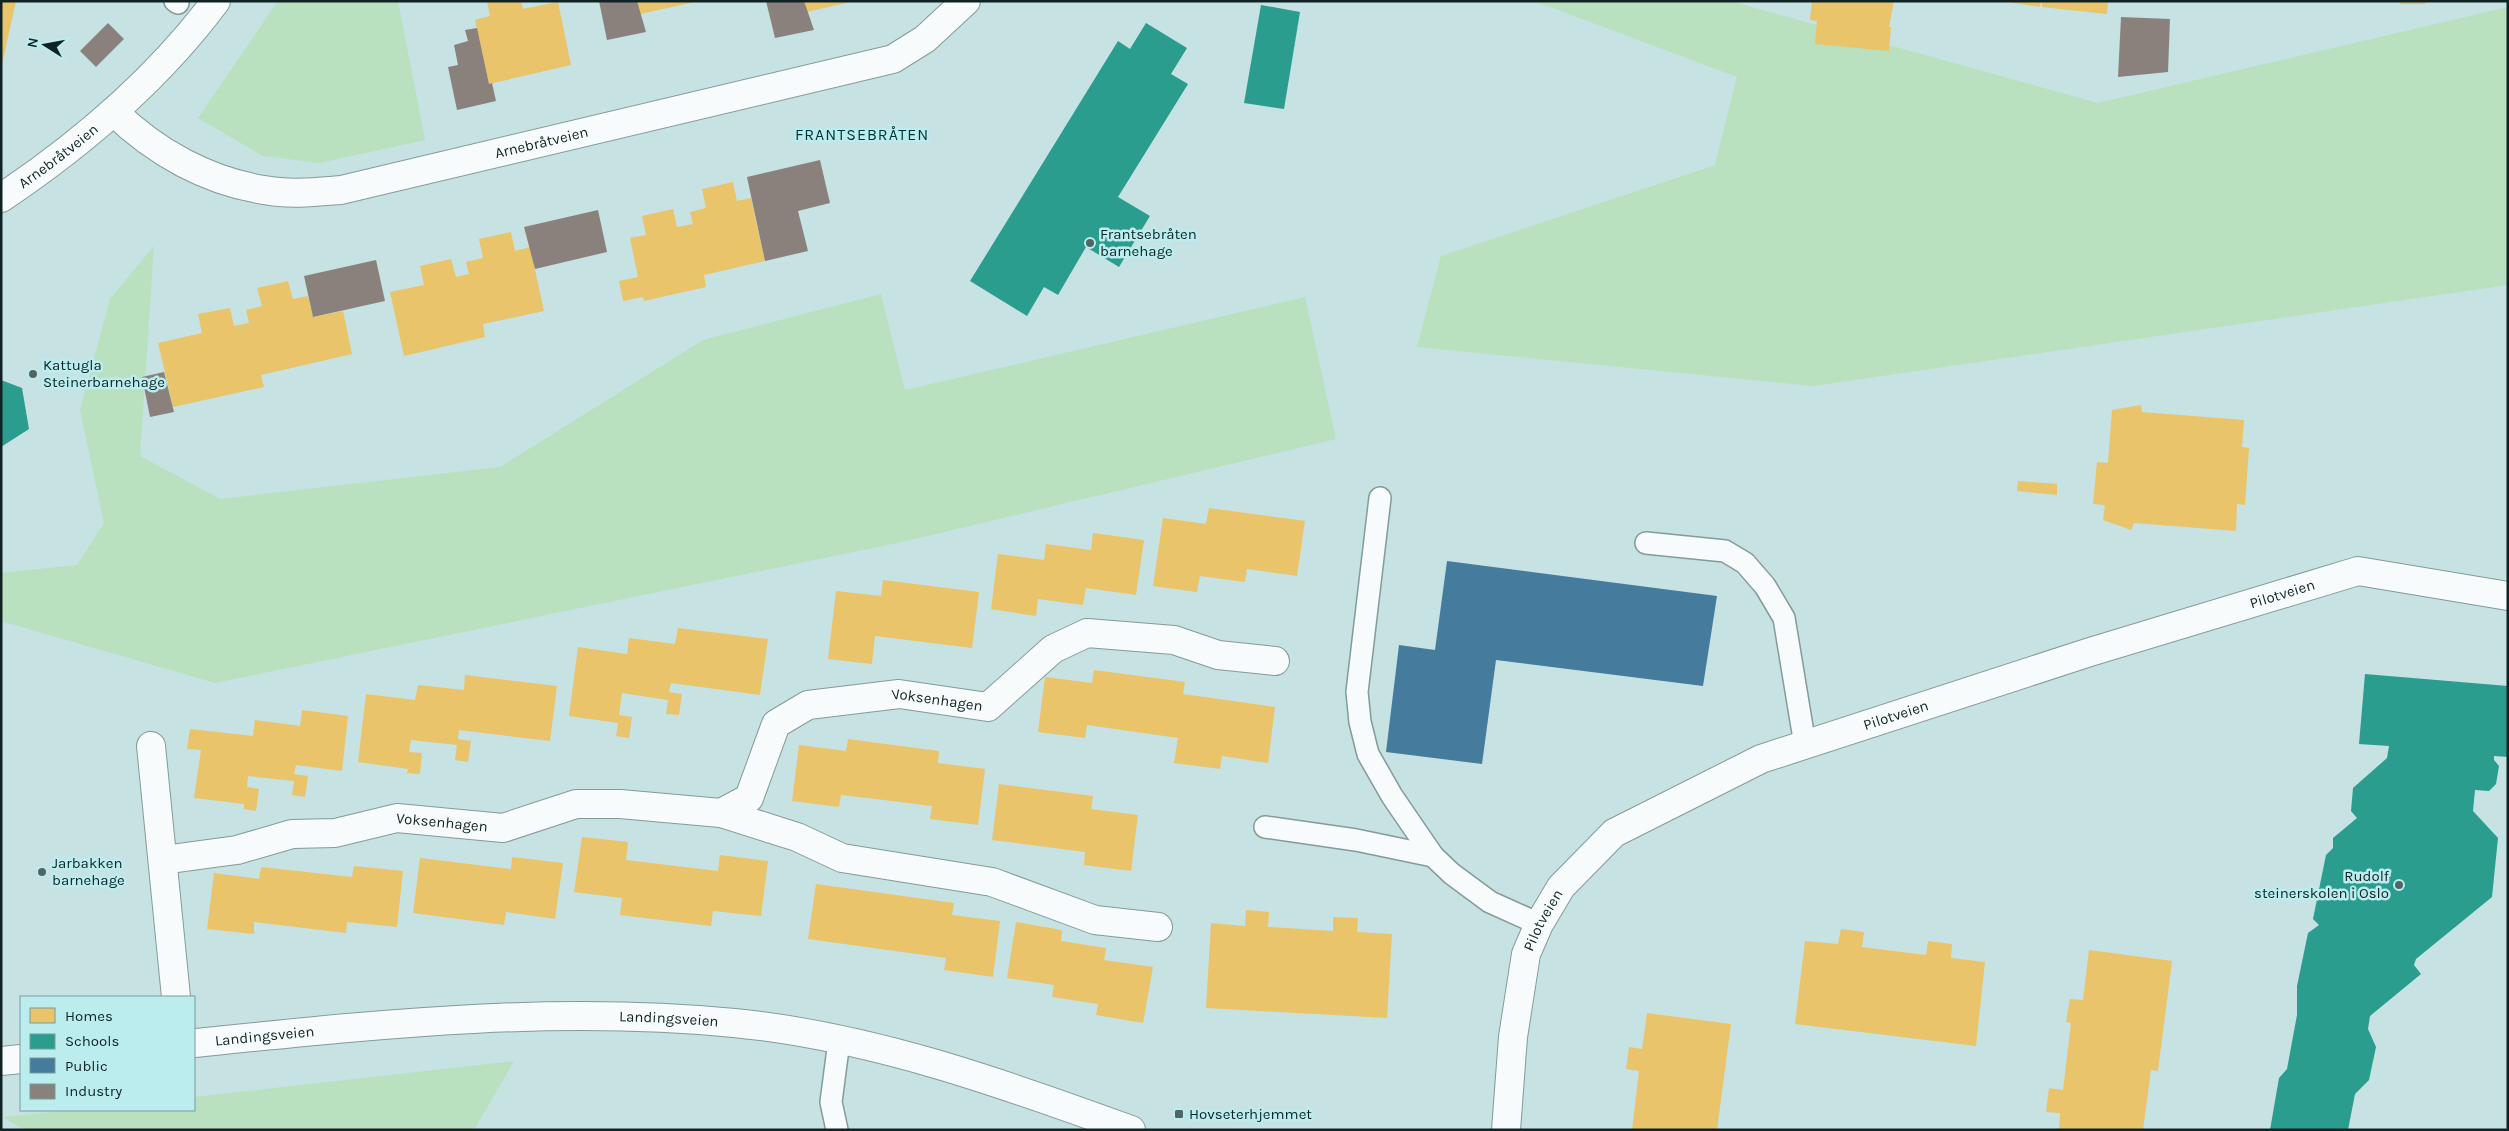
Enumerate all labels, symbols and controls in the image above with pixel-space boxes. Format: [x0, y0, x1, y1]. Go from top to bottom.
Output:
north arrow [20, 20, 70, 70]
text: N [23, 36, 42, 49]
street label: Arnebråtveien [15, 120, 102, 192]
street label: Arnebråtveien [493, 123, 590, 162]
district label: FRANTSEBRÅTEN [795, 125, 929, 144]
place label: Frantsebråten barnehage [1100, 225, 1197, 260]
marker: Frantsebråten barnehage [1084, 237, 1096, 249]
place label: Kattugla Steinerbarnehage [43, 356, 165, 391]
marker: Kattugla Steinerbarnehage [27, 368, 39, 380]
street label: Pilotveien [2247, 576, 2317, 612]
street label: Voksenhagen [891, 685, 984, 715]
street label: Pilotveien [1861, 696, 1931, 734]
street label: Voksenhagen [395, 809, 489, 836]
place label: Jarbakken barnehage [52, 854, 125, 889]
marker: Jarbakken barnehage [36, 866, 48, 878]
place label: Rudolf steinerskolen i Oslo [2254, 867, 2390, 902]
marker: Rudolf steinerskolen i Oslo [2393, 879, 2405, 891]
street label: Pilotveien [1519, 886, 1567, 954]
legend [20, 996, 195, 1111]
text: Homes [65, 1007, 113, 1025]
street label: Landingsveien [619, 1007, 719, 1031]
street label: Landingsveien [214, 1022, 315, 1050]
text: Schools [65, 1032, 119, 1050]
text: Public [65, 1057, 108, 1075]
text: Industry [65, 1082, 122, 1100]
place label: Hovseterhjemmet [1189, 1105, 1312, 1123]
marker: Hovseterhjemmet [1173, 1108, 1185, 1120]

